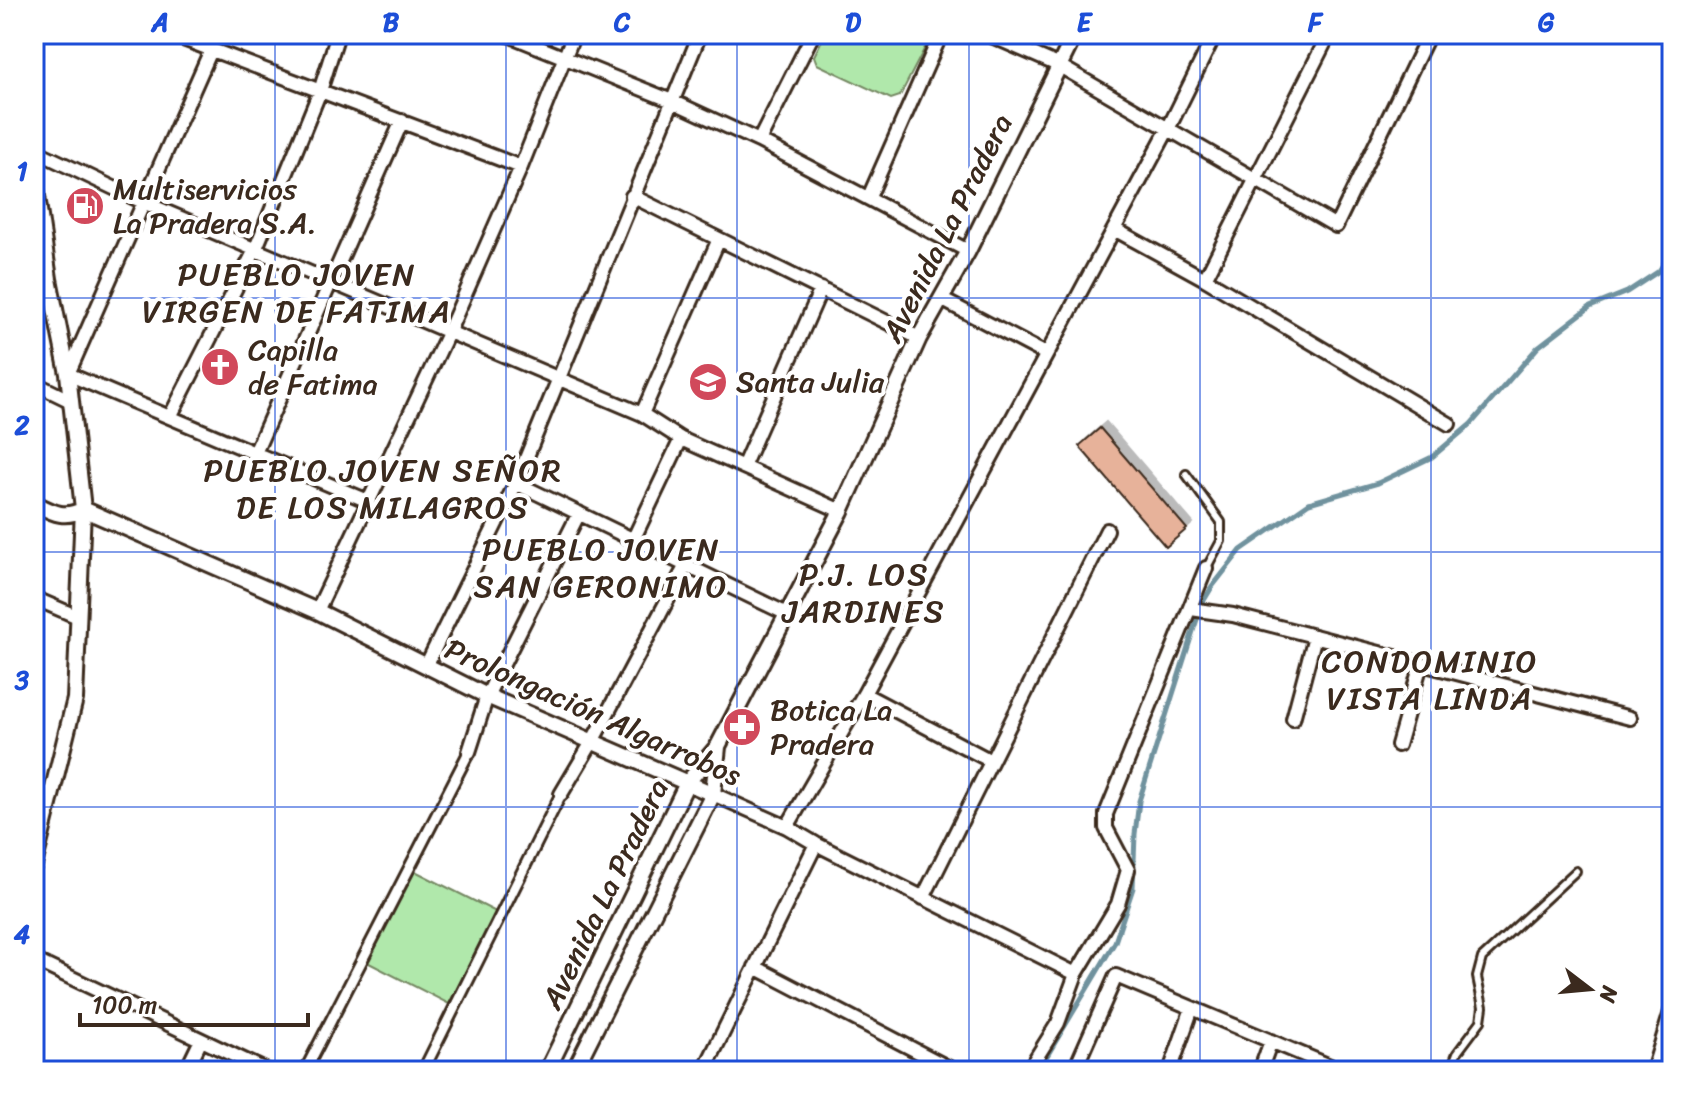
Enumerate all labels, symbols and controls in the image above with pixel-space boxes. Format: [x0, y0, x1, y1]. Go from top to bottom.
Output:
text: A [150, 0, 169, 45]
text: B [383, 0, 400, 45]
text: C [613, 0, 631, 45]
text: D [845, 0, 861, 45]
text: E [1077, 0, 1094, 45]
text: F [1307, 0, 1324, 45]
text: G [1538, 0, 1555, 45]
street label: Avenida La Pradera [865, 104, 1028, 353]
text: 1 [16, 148, 28, 194]
place label: Multiservicios La Pradera S.A. [113, 162, 317, 250]
fuel station icon: Multiservicios La Pradera S.A. [64, 185, 106, 227]
district label: PUEBLO JOVEN VIRGEN DE FATIMA [142, 246, 452, 340]
place label: Capilla de Fatima [248, 323, 378, 411]
church icon: Capilla de Fatima [199, 346, 241, 388]
place label: Santa Julia [736, 355, 885, 409]
school or university icon: Santa Julia [687, 361, 729, 403]
text: 2 [13, 402, 30, 448]
district label: PUEBLO JOVEN SEÑOR DE LOS MILAGROS [203, 442, 563, 536]
district label: PUEBLO JOVEN SAN GERONIMO [473, 521, 729, 615]
district label: P.J. LOS JARDINES [781, 546, 946, 640]
street label: Prolongación Algarrobos [436, 622, 751, 802]
district label: CONDOMINIO VISTA LINDA [1321, 633, 1539, 727]
text: 3 [14, 657, 30, 703]
place label: Botica La Pradera [770, 683, 892, 771]
pharmacy icon: Botica La Pradera [721, 706, 763, 748]
street label: Avenida La Pradera [525, 769, 684, 1020]
text: 4 [14, 911, 30, 957]
north arrow [1550, 949, 1630, 1029]
scale bar [80, 977, 308, 1027]
text: N [1588, 981, 1630, 1008]
text: 100 m [92, 984, 157, 1026]

